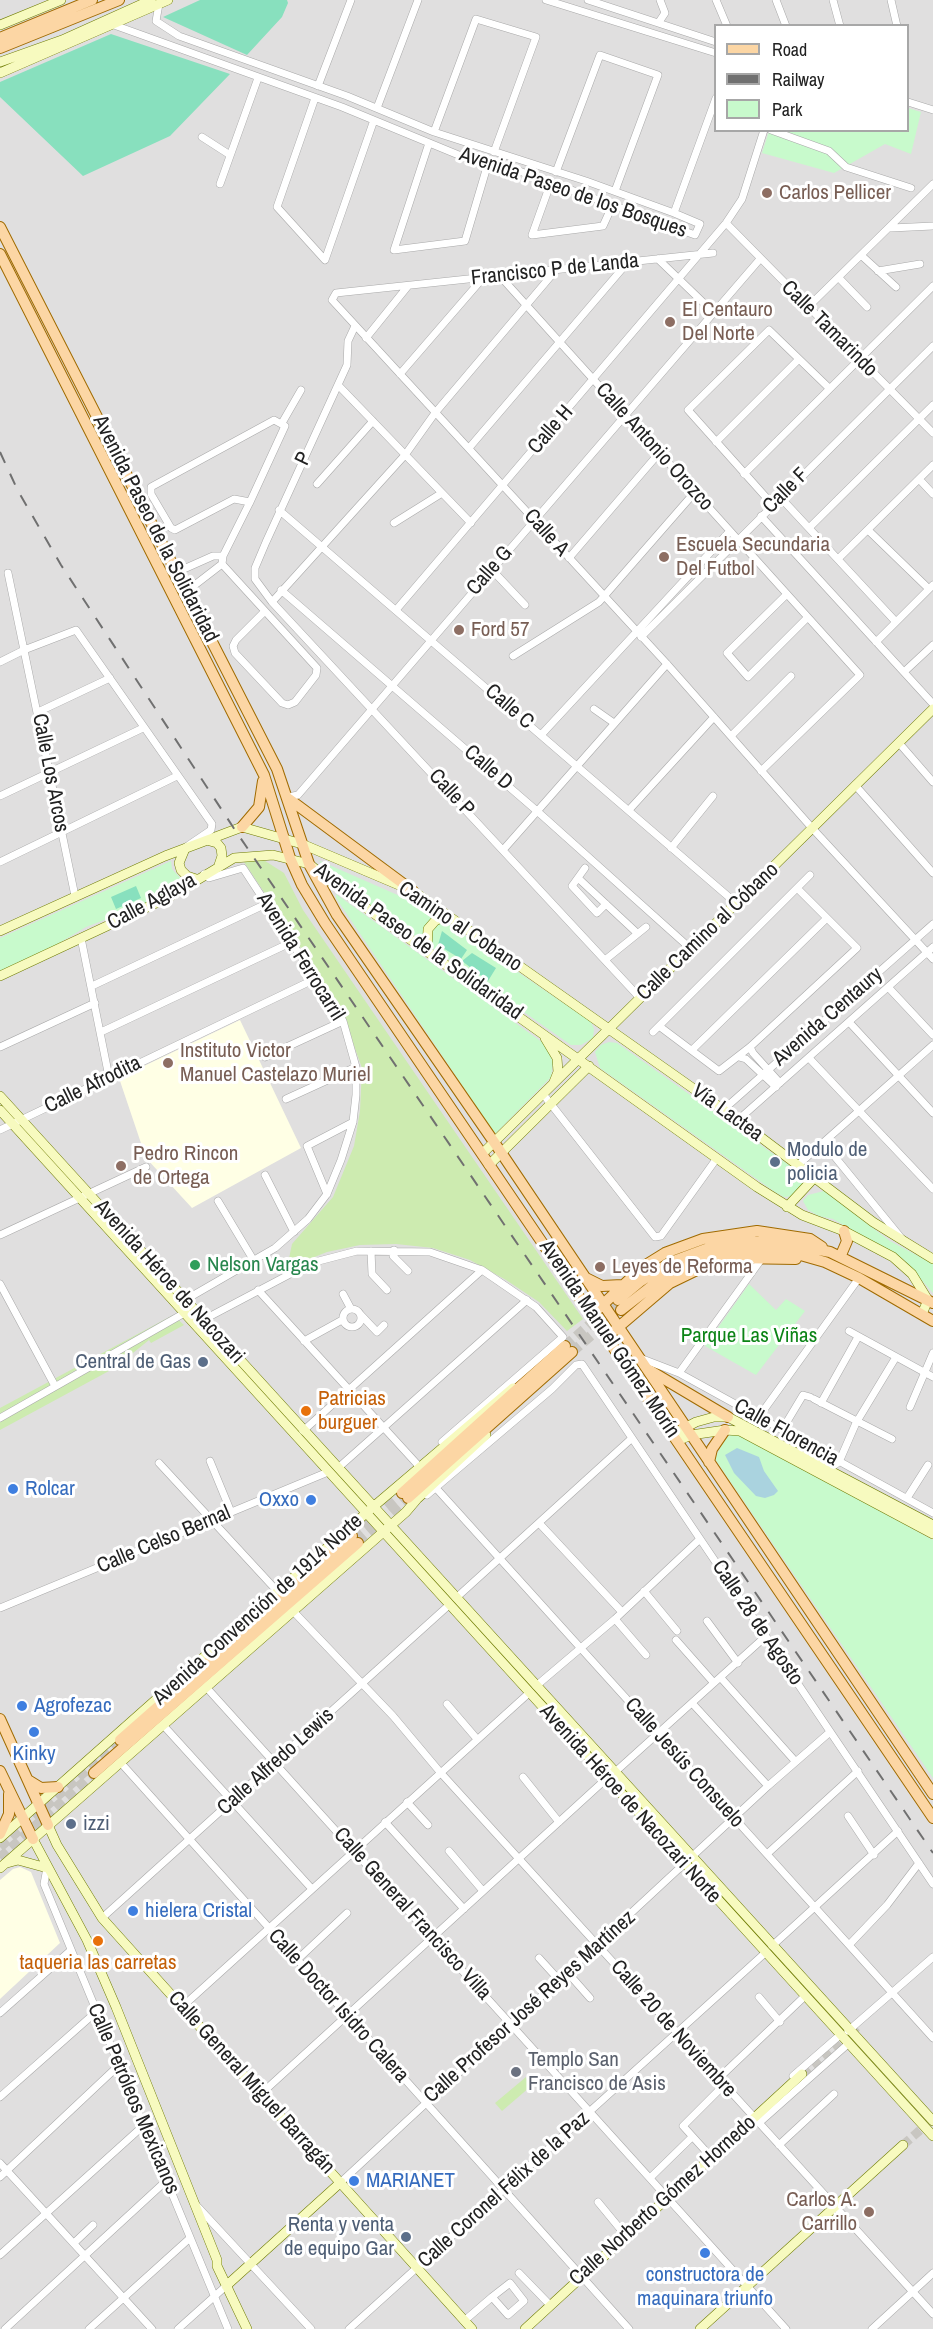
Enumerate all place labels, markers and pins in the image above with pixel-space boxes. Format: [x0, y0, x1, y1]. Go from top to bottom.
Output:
place label: Carlos Pellicer [779, 180, 891, 206]
marker: Carlos Pellicer [760, 186, 774, 200]
place label: El Centauro Del Norte [682, 297, 773, 347]
marker: El Centauro Del Norte [663, 315, 677, 329]
place label: Escuela Secundaria Del Futbol [676, 532, 830, 582]
marker: Escuela Secundaria Del Futbol [657, 550, 671, 564]
place label: Ford 57 [471, 617, 530, 643]
marker: Ford 57 [452, 623, 466, 637]
place label: Instituto Victor Manuel Castelazo Muriel [180, 1038, 370, 1088]
marker: Instituto Victor Manuel Castelazo Muriel [161, 1056, 175, 1070]
place label: Modulo de policia [787, 1137, 867, 1187]
place label: Pedro Rincon de Ortega [133, 1141, 238, 1191]
marker: Modulo de policia [768, 1155, 782, 1169]
marker: Pedro Rincon de Ortega [114, 1159, 128, 1173]
place label: Nelson Vargas [207, 1252, 319, 1278]
place label: Leyes de Reforma [612, 1254, 753, 1280]
marker: Nelson Vargas [188, 1258, 202, 1272]
marker: Leyes de Reforma [593, 1260, 607, 1274]
place label: Central de Gas [75, 1349, 191, 1375]
marker: Central de Gas [196, 1355, 210, 1369]
place label: Patricias burguer [318, 1386, 386, 1436]
marker: Patricias burguer [299, 1404, 313, 1418]
place label: Rolcar [25, 1476, 75, 1502]
marker: Rolcar [6, 1482, 20, 1496]
place label: Oxxo [259, 1487, 299, 1513]
marker: Oxxo [304, 1493, 318, 1507]
place label: Agrofezac [34, 1693, 112, 1719]
marker: Agrofezac [15, 1699, 29, 1713]
marker: Kinky [27, 1725, 41, 1739]
place label: Kinky [12, 1741, 56, 1767]
place label: izzi [83, 1811, 110, 1837]
marker: izzi [64, 1817, 78, 1831]
place label: hielera Cristal [145, 1898, 252, 1924]
marker: hielera Cristal [126, 1904, 140, 1918]
marker: taqueria las carretas [91, 1934, 105, 1948]
place label: taqueria las carretas [20, 1950, 176, 1976]
place label: Templo San Francisco de Asis [528, 2047, 666, 2097]
marker: Templo San Francisco de Asis [509, 2065, 523, 2079]
place label: MARIANET [366, 2168, 455, 2194]
marker: MARIANET [347, 2174, 361, 2188]
place label: Carlos A. Carrillo [786, 2187, 857, 2237]
marker: Carlos A. Carrillo [862, 2205, 876, 2219]
place label: Renta y venta de equipo Gar [284, 2212, 394, 2262]
marker: Renta y venta de equipo Gar [399, 2230, 413, 2244]
marker: constructora de maquinara triunfo [698, 2246, 712, 2260]
place label: constructora de maquinara triunfo [637, 2262, 773, 2312]

